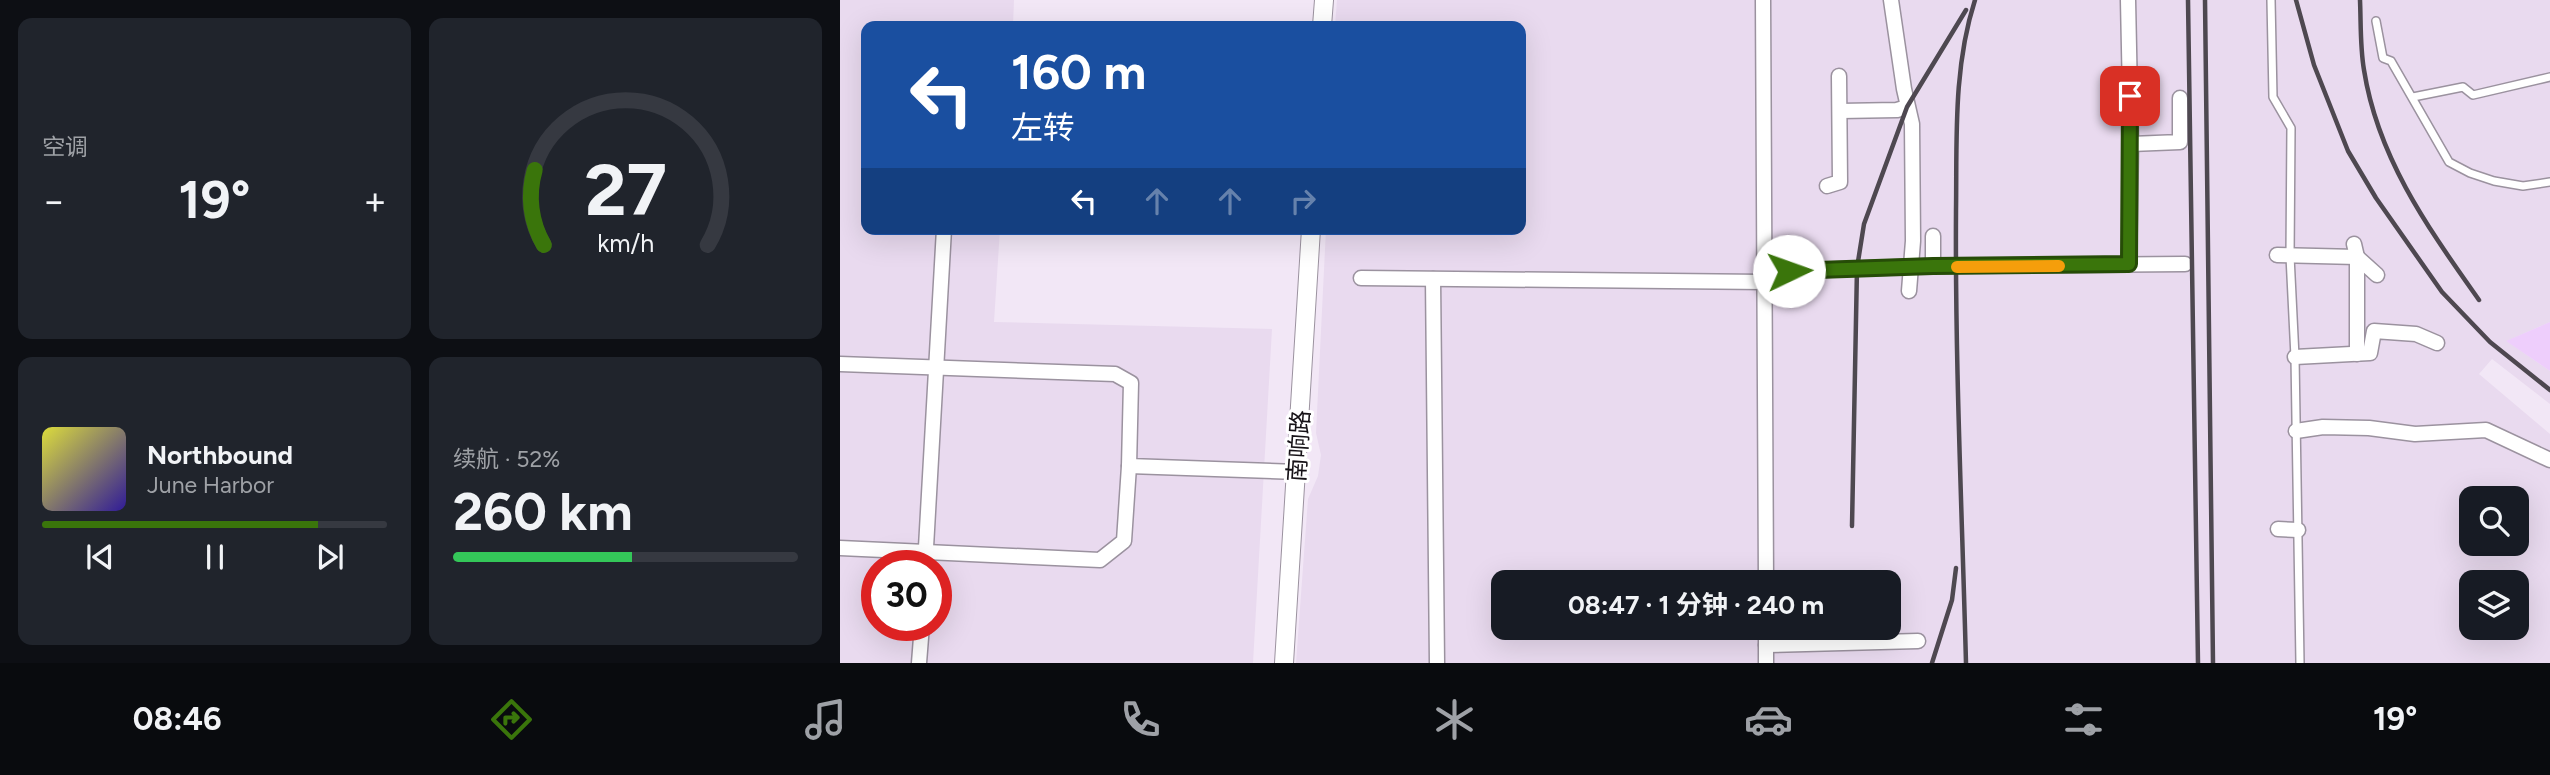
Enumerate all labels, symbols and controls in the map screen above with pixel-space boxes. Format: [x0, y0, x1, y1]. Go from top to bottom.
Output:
text: 160 m [1011, 42, 1146, 101]
icon: left [896, 49, 987, 140]
pin [2100, 66, 2160, 126]
icon: arrive [2111, 77, 2149, 115]
text: 左转 [1011, 109, 1075, 147]
text: 空调 [42, 133, 88, 161]
text: 27 [584, 146, 667, 233]
text: 19° [179, 169, 250, 231]
text: − [42, 178, 66, 224]
text: + [363, 178, 387, 224]
icon: left [1065, 182, 1103, 220]
icon: ahead [1138, 182, 1176, 220]
icon: ahead [1211, 182, 1249, 220]
icon: right [1284, 182, 1322, 220]
text: km/h [597, 227, 654, 257]
position arrow [1752, 234, 1826, 308]
street label: 南响路 [1282, 409, 1315, 483]
text: Northbound [147, 439, 293, 471]
text: 续航 · 52% [453, 445, 560, 473]
text: June Harbor [147, 471, 274, 499]
text: 260 km [453, 481, 633, 543]
map controls [2459, 486, 2529, 640]
button: search [2459, 486, 2529, 556]
icon: previous [81, 538, 119, 576]
icon: pause [196, 538, 234, 576]
icon: next [311, 538, 349, 576]
speed limit sign: 30 [861, 550, 952, 641]
button: layers [2459, 570, 2529, 640]
text: 08:47 · 1 分钟 · 240 m [1568, 589, 1824, 621]
icon: directions [487, 695, 536, 744]
icon: music [801, 695, 850, 744]
icon: phone [1116, 695, 1165, 744]
icon: climate [1430, 695, 1479, 744]
icon: car [1744, 695, 1793, 744]
icon: filters [2059, 695, 2108, 744]
text: 08:46 [133, 700, 221, 738]
text: 19° [2373, 700, 2417, 738]

